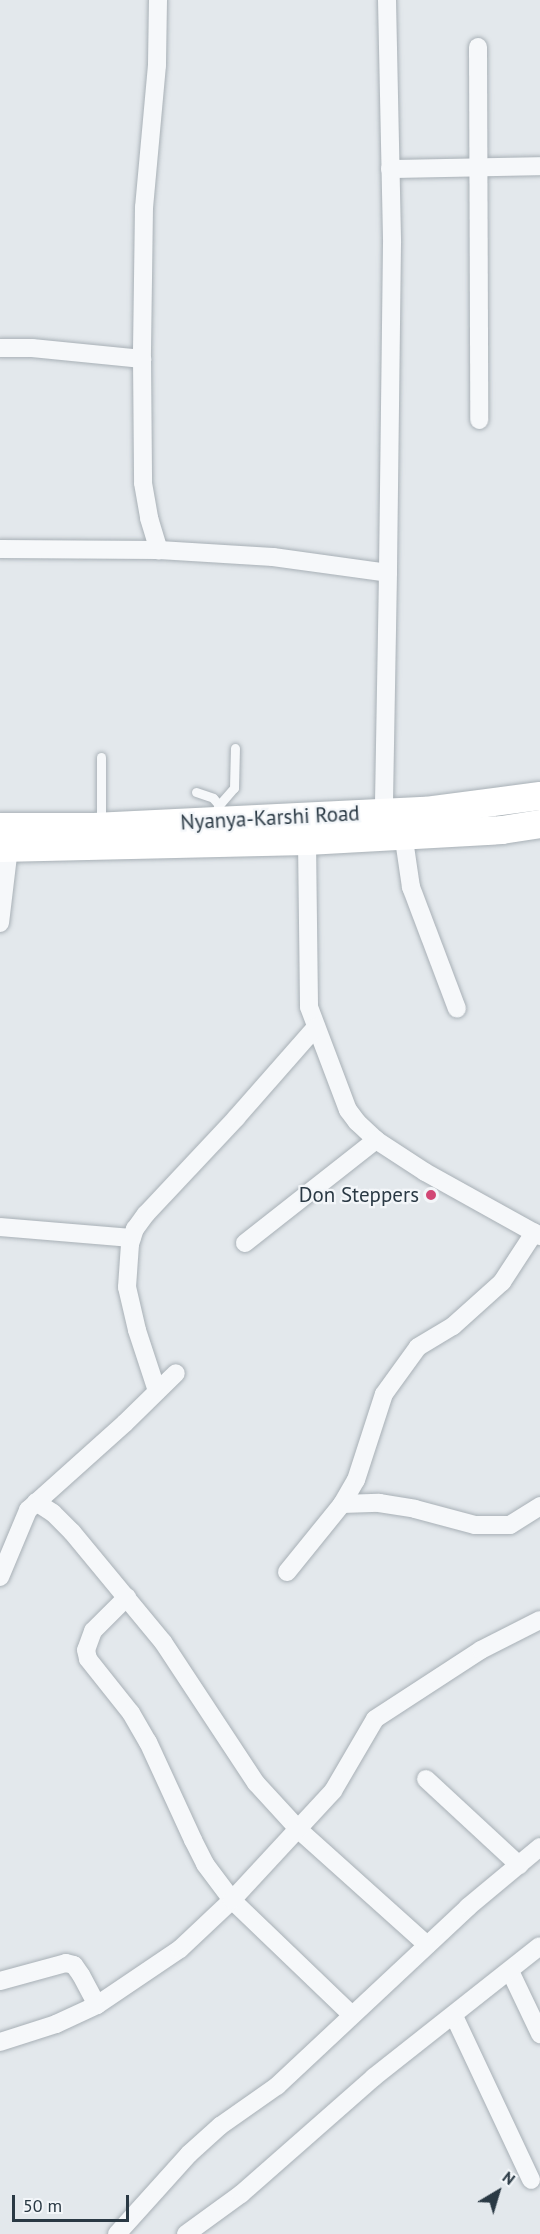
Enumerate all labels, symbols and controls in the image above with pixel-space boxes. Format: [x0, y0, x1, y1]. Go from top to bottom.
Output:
street label: Nyanya-Karshi Road [180, 801, 360, 835]
place label: Don Steppers [299, 1182, 419, 1208]
marker: Don Steppers [424, 1188, 438, 1202]
north arrow [468, 2162, 528, 2222]
text: N [499, 2167, 519, 2189]
scale bar [15, 2183, 132, 2221]
text: 50 m [23, 2194, 62, 2217]

